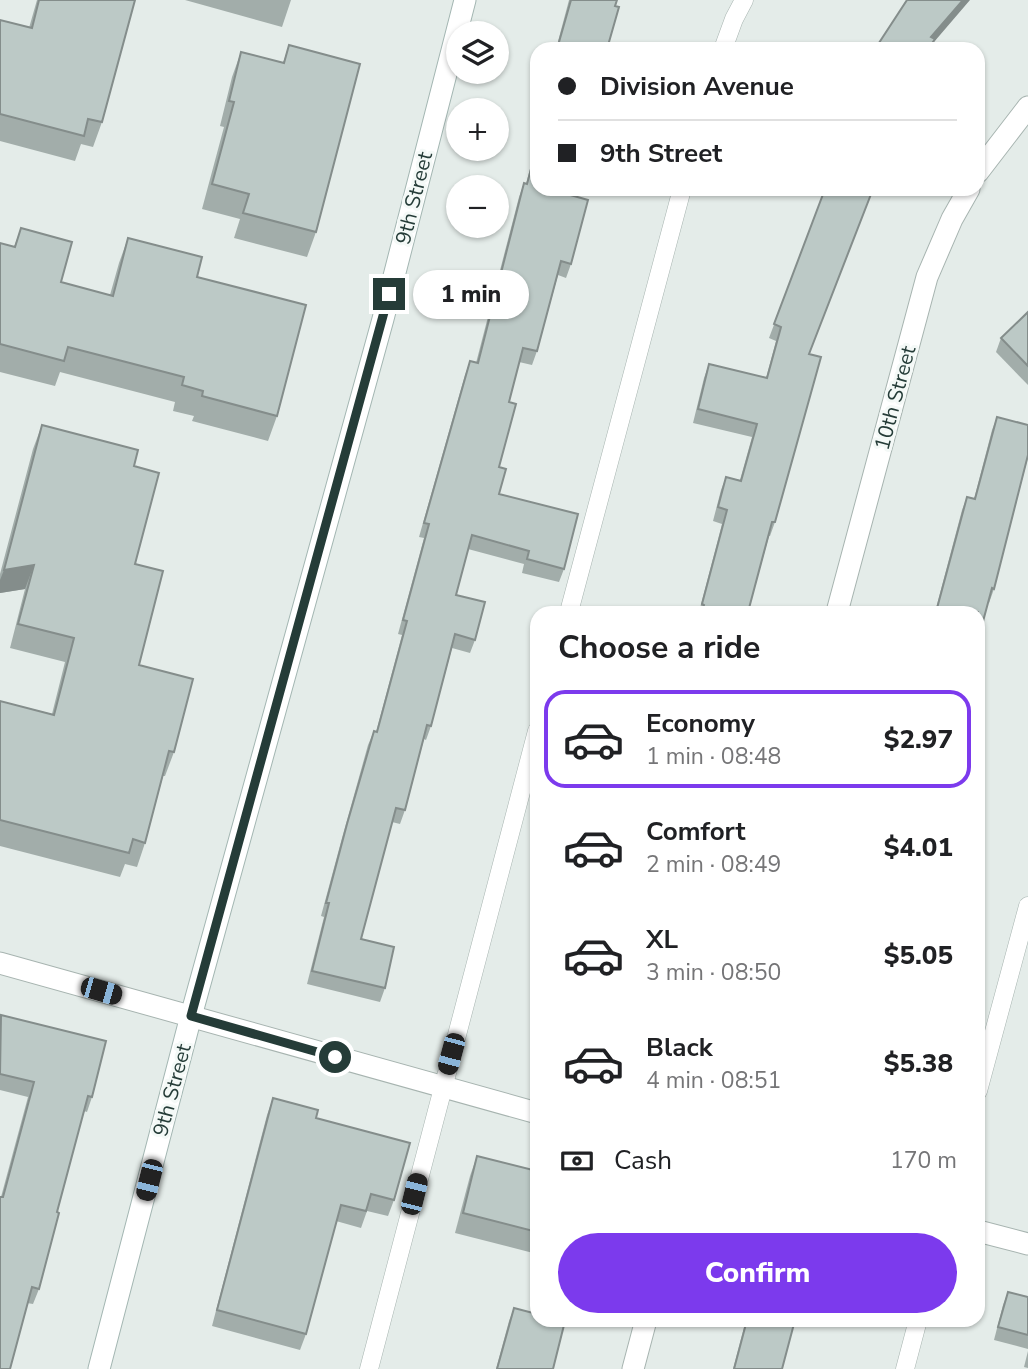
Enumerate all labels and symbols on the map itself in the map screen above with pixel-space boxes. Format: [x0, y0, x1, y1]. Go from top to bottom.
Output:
street label: 9th Street [389, 148, 439, 247]
callout: 1 min [414, 270, 529, 318]
route end [373, 278, 405, 310]
street label: 10th Street [868, 342, 923, 453]
car [78, 975, 125, 1007]
car [436, 1031, 467, 1077]
street label: 9th Street [146, 1040, 198, 1139]
route start [319, 1041, 351, 1073]
car [134, 1157, 165, 1203]
car [399, 1171, 430, 1217]

